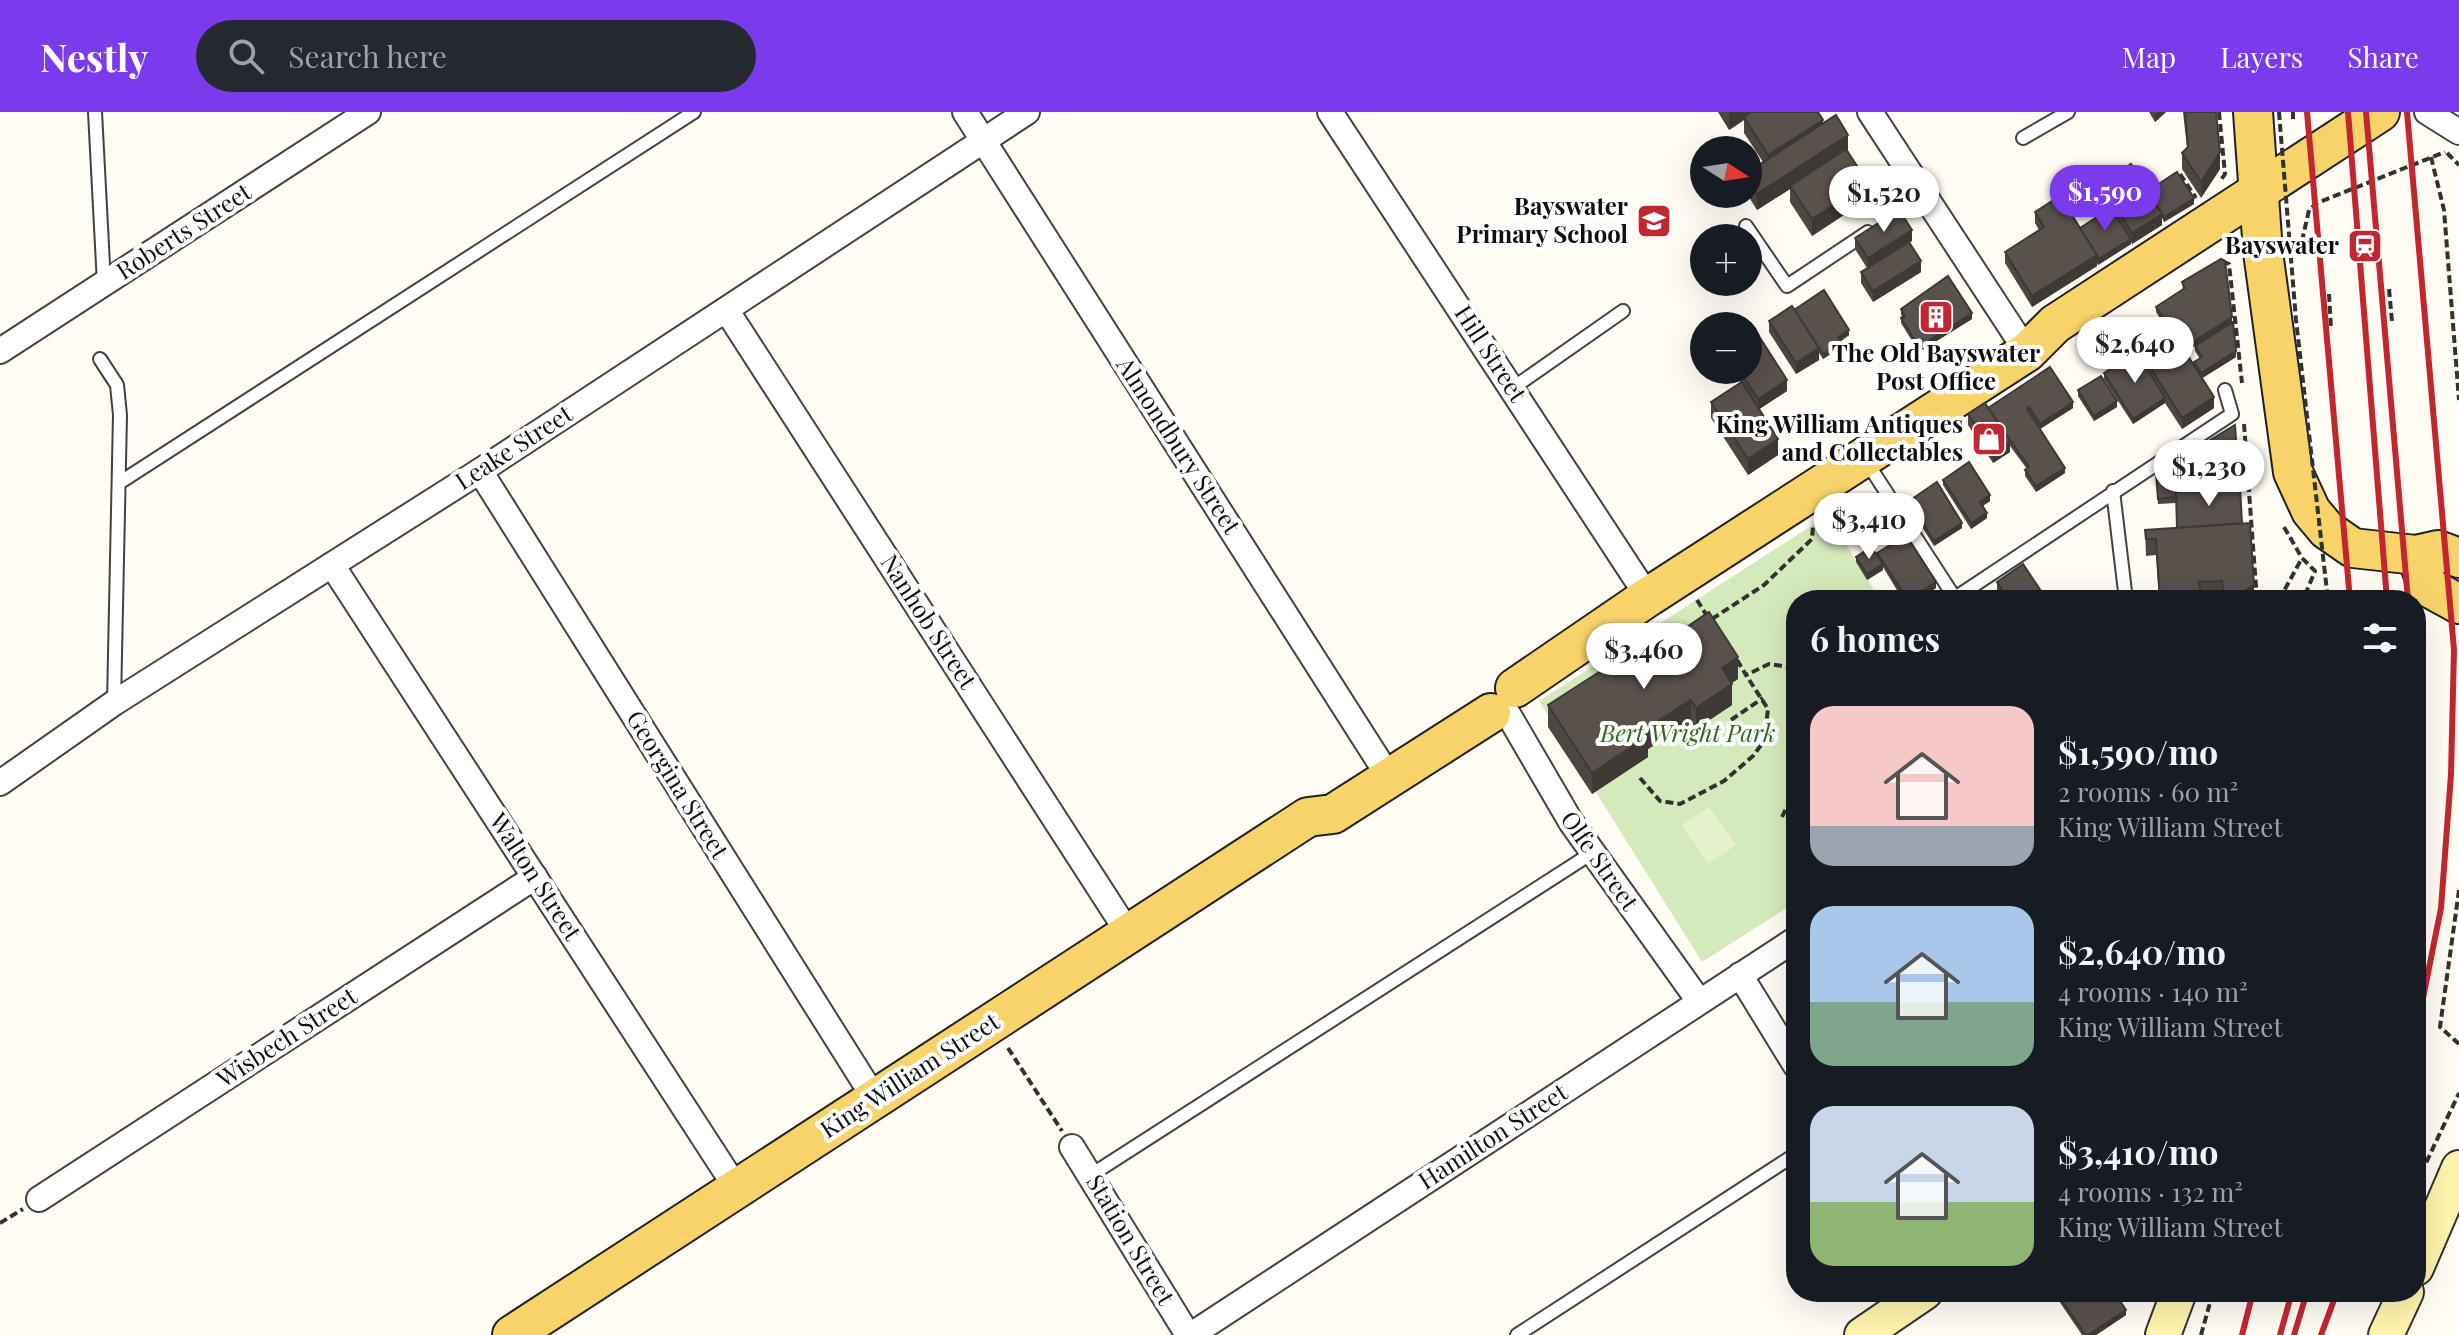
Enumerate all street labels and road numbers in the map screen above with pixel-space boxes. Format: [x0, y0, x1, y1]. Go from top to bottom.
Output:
street label: Roberts Street [109, 175, 257, 286]
street label: Hill Street [1448, 298, 1535, 408]
street label: Almondbury Street [1110, 349, 1249, 540]
street label: Leake Street [448, 396, 578, 496]
street label: Nanhob Street [874, 548, 985, 695]
street label: Georgina Street [620, 704, 737, 864]
street label: Olfe Street [1555, 804, 1647, 916]
street label: Walton Street [483, 805, 590, 946]
street label: Wisbech Street [209, 979, 362, 1094]
street label: King William Street [813, 1004, 1005, 1144]
street label: Hamilton Street [1411, 1075, 1573, 1195]
street label: Station Street [1080, 1168, 1183, 1311]

